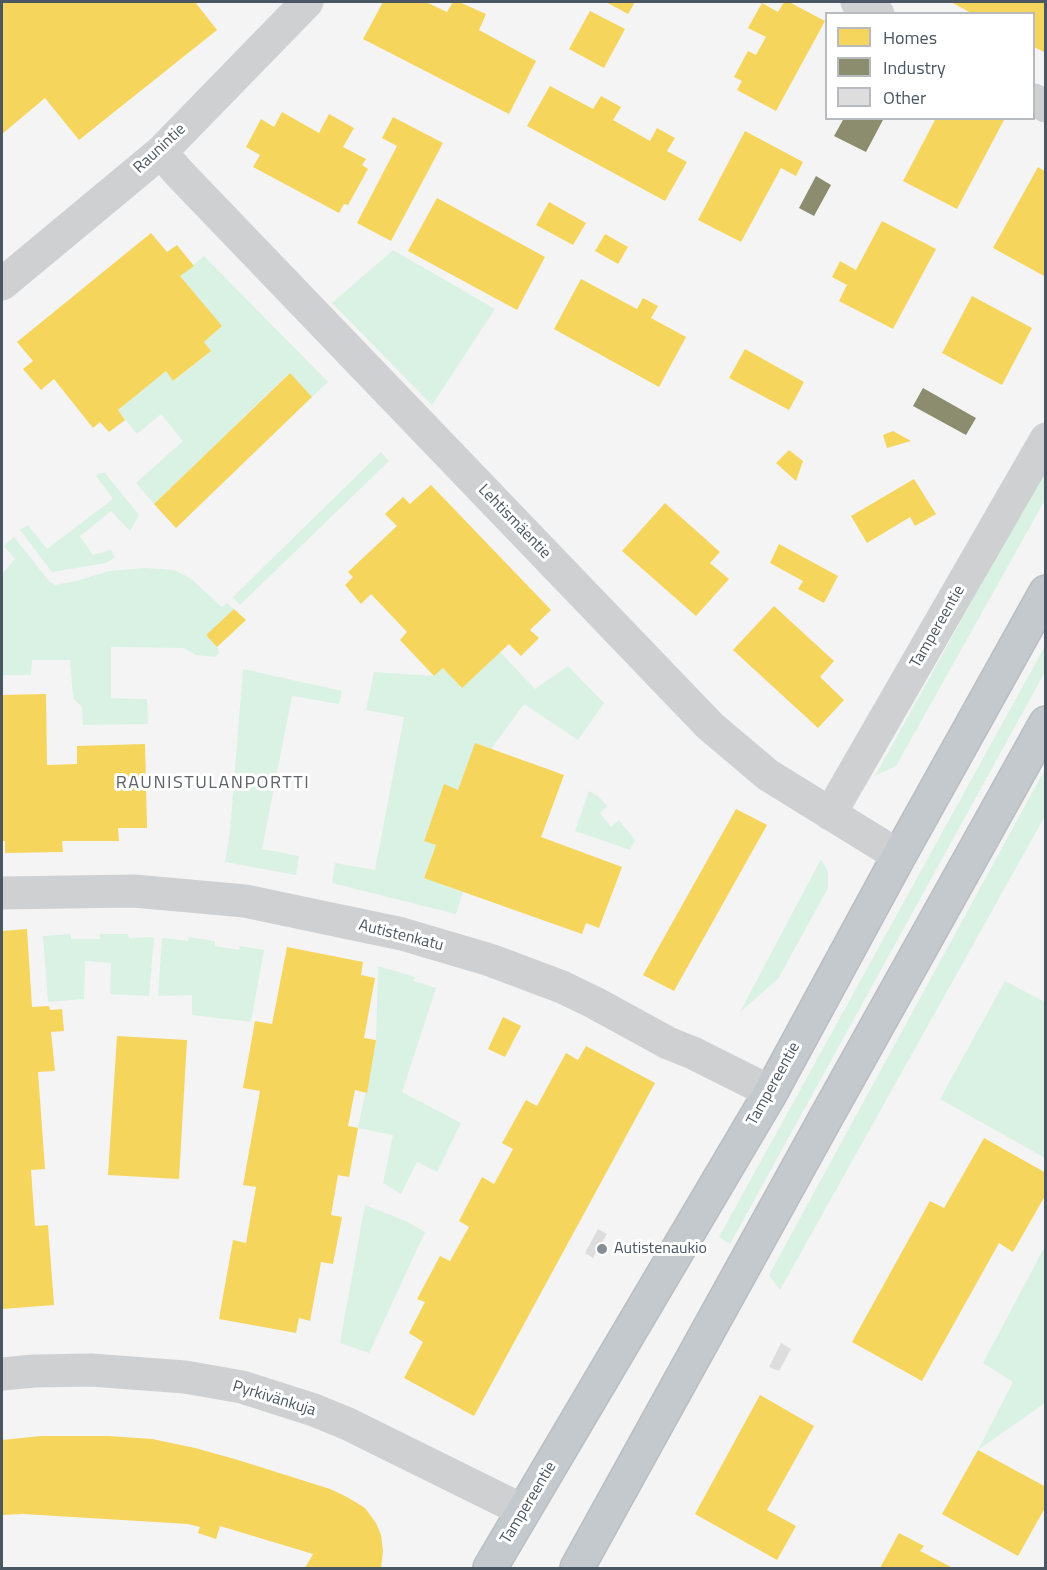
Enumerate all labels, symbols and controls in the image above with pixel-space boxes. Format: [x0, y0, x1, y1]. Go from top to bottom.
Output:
legend [825, 12, 1035, 120]
text: Homes [883, 24, 937, 51]
text: Industry [883, 54, 946, 81]
text: Other [883, 84, 926, 111]
street label: Raunintie [130, 120, 190, 178]
street label: Lehtismäentie [474, 481, 554, 563]
street label: Tampereentie [907, 582, 969, 672]
district label: RAUNISTULANPORTTI [116, 773, 310, 795]
street label: Autistenkatu [357, 916, 445, 956]
street label: Tampereentie [743, 1039, 805, 1129]
place label: Autistenaukio [614, 1239, 707, 1259]
marker: Autistenaukio [595, 1242, 609, 1256]
street label: Pyrkivänkuja [230, 1377, 318, 1421]
street label: Tampereentie [497, 1459, 561, 1547]

